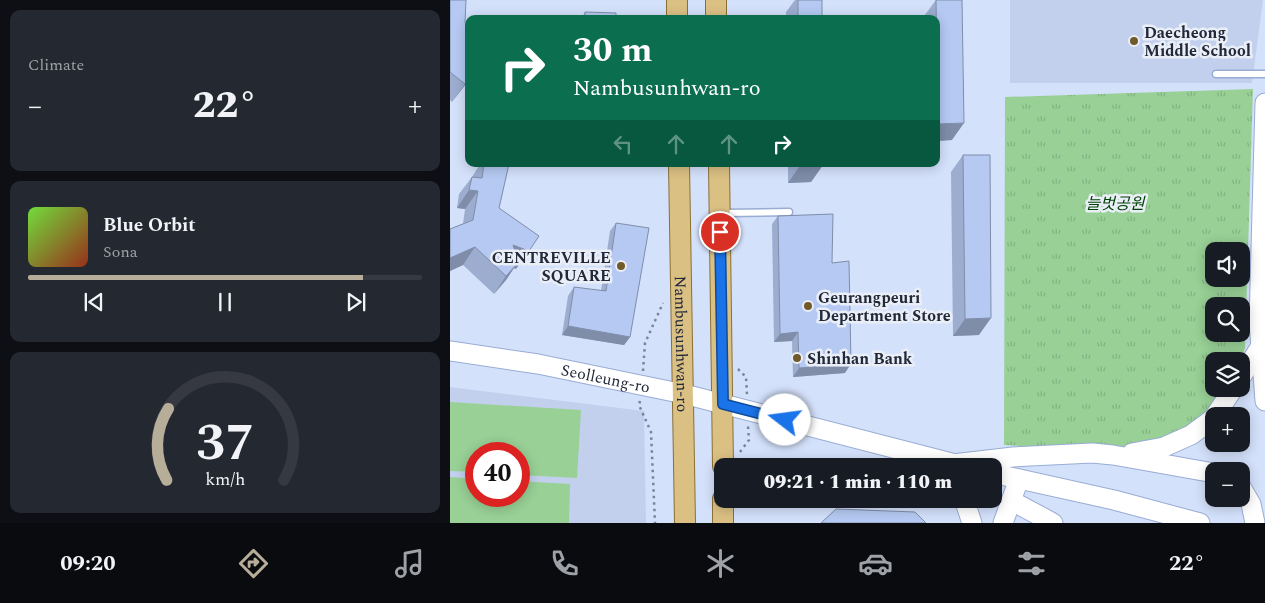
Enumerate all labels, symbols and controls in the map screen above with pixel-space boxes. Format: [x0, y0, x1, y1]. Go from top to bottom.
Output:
place label: Daecheong Middle School [1144, 21, 1251, 63]
text: 30 m [573, 24, 653, 77]
icon: right [490, 35, 555, 100]
marker: Daecheong Middle School [1128, 35, 1140, 47]
text: Climate [28, 53, 84, 77]
text: Nambusunhwan-ro [573, 72, 761, 105]
text: 22° [193, 77, 257, 135]
text: − [28, 85, 42, 128]
text: + [408, 85, 422, 128]
icon: left [609, 130, 637, 158]
icon: ahead [662, 130, 690, 158]
icon: ahead [715, 130, 743, 158]
icon: right [768, 130, 796, 158]
park label: 늘벗공원 [1086, 192, 1146, 216]
text: Blue Orbit [103, 211, 196, 240]
pin [699, 211, 741, 253]
icon: arrive [706, 218, 734, 246]
text: Sona [103, 240, 138, 264]
map controls [1205, 242, 1250, 507]
button: sound [1205, 242, 1250, 287]
place label: CENTREVILLE SQUARE [492, 246, 611, 288]
marker: CENTREVILLE SQUARE [615, 260, 627, 272]
street label: Nambusunhwan-ro [668, 275, 694, 412]
place label: Geurangpeuri Department Store [818, 286, 951, 328]
icon: previous [80, 288, 108, 316]
icon: pause [211, 288, 239, 316]
icon: next [342, 288, 370, 316]
button: search [1205, 297, 1250, 342]
marker: Geurangpeuri Department Store [802, 300, 814, 312]
place label: Shinhan Bank [807, 347, 913, 371]
marker: Shinhan Bank [791, 352, 803, 364]
button: layers [1205, 352, 1250, 397]
street label: Seolleung-ro [559, 358, 652, 400]
position arrow [758, 393, 810, 445]
text: 37 [196, 404, 254, 483]
button: + [1205, 407, 1250, 452]
speed limit sign: 40 [465, 442, 530, 507]
button: − [1205, 462, 1250, 507]
text: km/h [205, 466, 245, 493]
text: 09:21 · 1 min · 110 m [764, 468, 952, 497]
icon: directions [236, 546, 271, 581]
icon: music [392, 546, 427, 581]
icon: phone [547, 546, 582, 581]
icon: climate [703, 546, 738, 581]
icon: car [858, 546, 893, 581]
icon: filters [1014, 546, 1049, 581]
text: 09:20 [60, 547, 116, 580]
text: 22° [1169, 547, 1205, 580]

